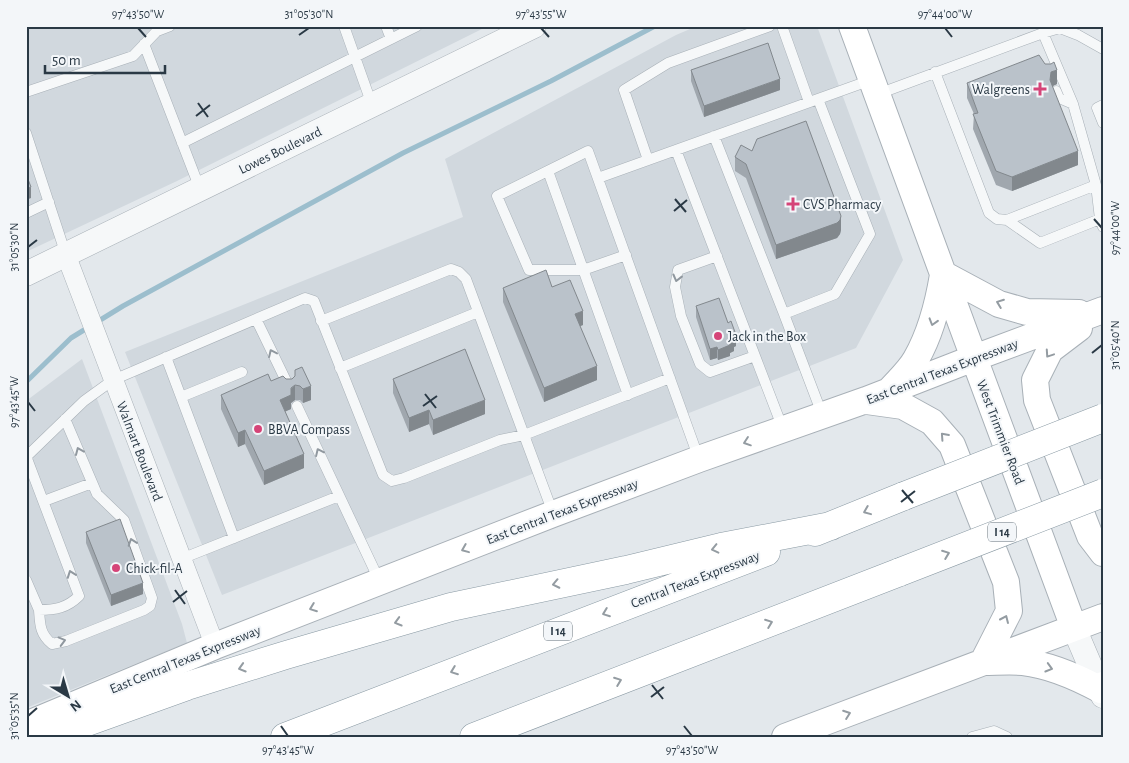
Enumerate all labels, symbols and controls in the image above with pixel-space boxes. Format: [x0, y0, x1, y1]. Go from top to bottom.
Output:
text: 97°43'50"W [112, 8, 165, 20]
text: 31°05'30"N [285, 8, 333, 20]
text: 97°43'55"W [515, 8, 567, 20]
text: 97°44'00"W [918, 8, 973, 20]
scale bar [45, 42, 165, 74]
text: 50 m [52, 53, 81, 68]
place label: Walgreens [972, 83, 1030, 97]
marker: Walgreens [1034, 83, 1046, 95]
street label: Lowes Boulevard [237, 125, 324, 177]
marker: CVS Pharmacy [787, 198, 799, 210]
place label: CVS Pharmacy [803, 198, 881, 212]
text: 97°44'00"W [1109, 200, 1121, 255]
text: 31°05'30"N [8, 223, 20, 271]
one-way arrow [672, 274, 683, 282]
one-way arrow [996, 299, 1005, 310]
one-way arrow [928, 317, 938, 325]
text: 31°05'40"N [1109, 320, 1121, 370]
marker: Jack in the Box [712, 330, 724, 342]
place label: Jack in the Box [728, 330, 806, 344]
street label: East Central Texas Expressway [864, 336, 1020, 407]
one-way arrow [268, 349, 279, 358]
one-way arrow [1046, 349, 1056, 358]
text: 97°43'45"W [8, 376, 20, 428]
street label: West Trimmier Road [974, 378, 1026, 487]
street label: Walmart Boulevard [114, 400, 165, 503]
marker: BBVA Compass [252, 423, 264, 435]
place label: BBVA Compass [268, 423, 350, 437]
one-way arrow [941, 432, 950, 441]
one-way arrow [744, 436, 752, 446]
one-way arrow [74, 447, 85, 456]
one-way arrow [314, 448, 325, 457]
street label: East Central Texas Expressway [484, 476, 640, 547]
one-way arrow [864, 505, 872, 515]
road number: I 14 [988, 522, 1016, 542]
one-way arrow [128, 538, 138, 546]
one-way arrow [461, 543, 469, 553]
one-way arrow [710, 543, 719, 554]
street label: Central Texas Expressway [629, 549, 762, 611]
one-way arrow [941, 550, 950, 560]
marker: Chick-fil-A [110, 562, 122, 574]
place label: Chick-fil-A [126, 562, 183, 576]
one-way arrow [67, 570, 77, 579]
one-way arrow [552, 579, 561, 589]
one-way arrow [309, 602, 318, 612]
one-way arrow [602, 607, 611, 617]
one-way arrow [999, 615, 1009, 624]
one-way arrow [394, 617, 403, 627]
one-way arrow [764, 618, 773, 629]
road number: I 14 [544, 622, 572, 640]
street label: East Central Texas Expressway [108, 623, 263, 697]
one-way arrow [58, 636, 67, 647]
one-way arrow [239, 663, 247, 673]
one-way arrow [1044, 663, 1053, 673]
one-way arrow [451, 665, 459, 675]
north arrow [42, 670, 92, 720]
one-way arrow [613, 677, 622, 688]
text: 31°05'35"N [8, 692, 20, 740]
text: N [67, 697, 84, 714]
one-way arrow [842, 710, 851, 720]
text: 97°43'45"W [262, 744, 314, 756]
text: 97°43'50"W [666, 744, 719, 756]

